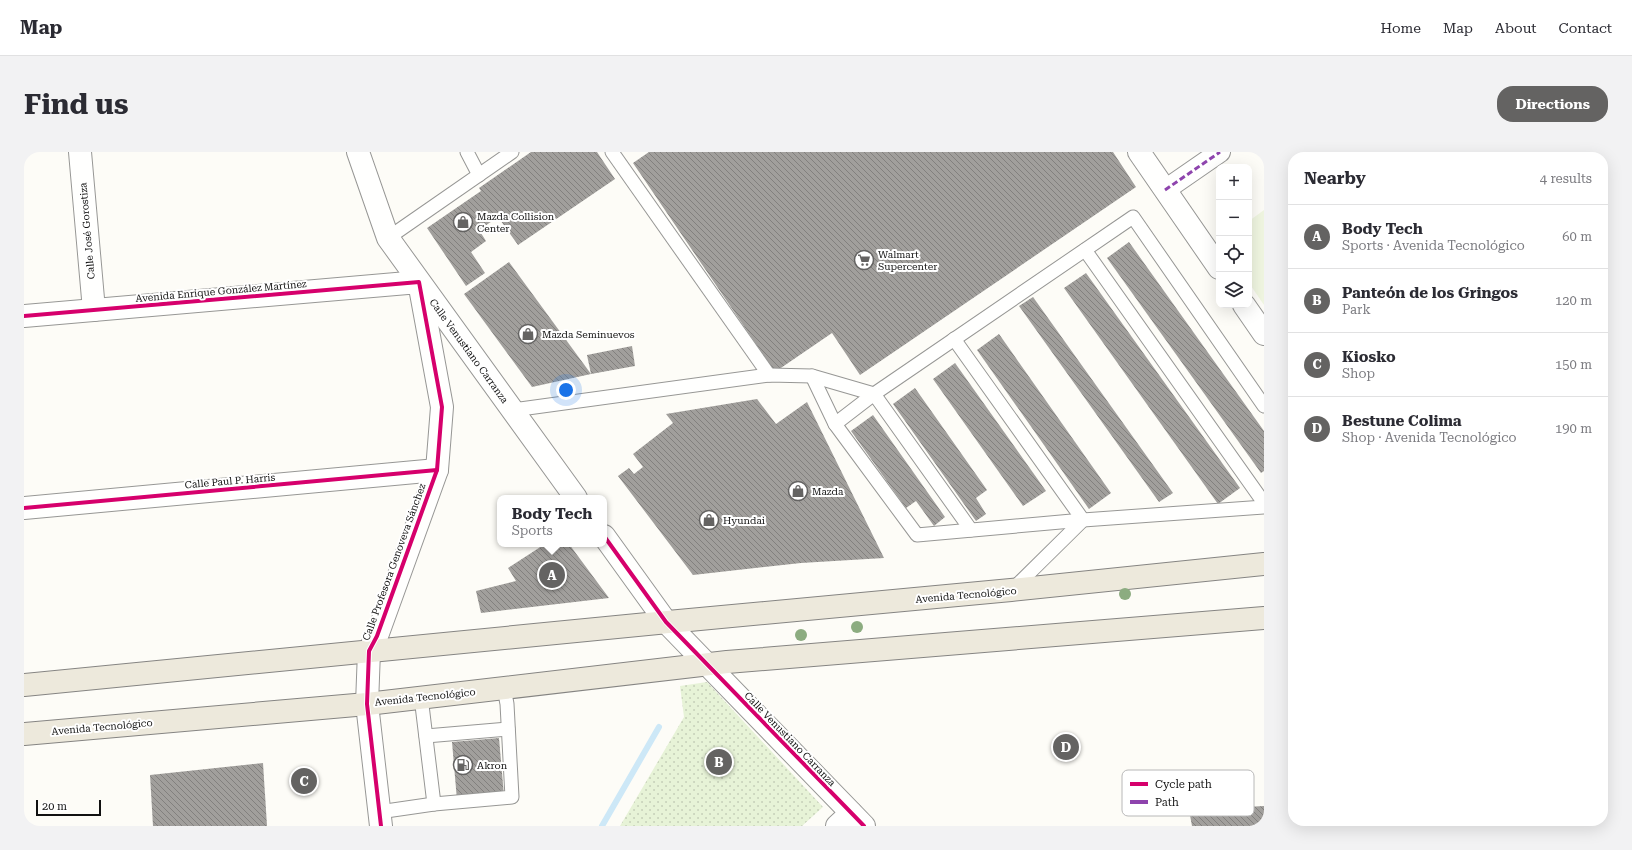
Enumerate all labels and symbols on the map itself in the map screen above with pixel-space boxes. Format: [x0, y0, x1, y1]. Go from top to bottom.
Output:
street label: Calle José Gorostiza [77, 182, 97, 280]
shop icon: Mazda Collision Center [452, 211, 474, 233]
place label: Mazda Collision Center [477, 211, 555, 234]
supermarket icon: Walmart Supercenter [853, 249, 875, 271]
place label: Walmart Supercenter [878, 249, 937, 272]
street label: Avenida Enrique González Martínez [135, 278, 307, 304]
street label: Calle Venustiano Carranza [427, 297, 511, 406]
shop icon: Mazda Seminuevos [517, 323, 539, 345]
place label: Mazda Seminuevos [542, 329, 635, 340]
your location [556, 380, 576, 400]
street label: Calle Paul P. Harris [184, 472, 276, 490]
shop icon: Mazda [787, 480, 809, 502]
street label: Calle Profesora Genoveva Sánchez [360, 482, 428, 642]
place label: Mazda [812, 486, 844, 497]
shop icon: Hyundai [698, 509, 720, 531]
place label: Hyundai [723, 515, 765, 526]
pin: A [539, 560, 565, 590]
street label: Avenida Tecnológico [915, 585, 1017, 605]
street label: Avenida Tecnológico [374, 686, 476, 708]
street label: Calle Venustiano Carranza [742, 690, 838, 789]
street label: Avenida Tecnológico [51, 717, 153, 737]
pin: D [1053, 732, 1079, 762]
pin: B [706, 747, 732, 777]
fuel station icon: Akron [452, 754, 474, 776]
place label: Akron [477, 760, 508, 771]
pin: C [291, 766, 317, 796]
legend [1122, 770, 1254, 816]
text: Cycle path [1155, 778, 1212, 791]
text: Path [1155, 796, 1179, 809]
scale bar [36, 798, 101, 817]

